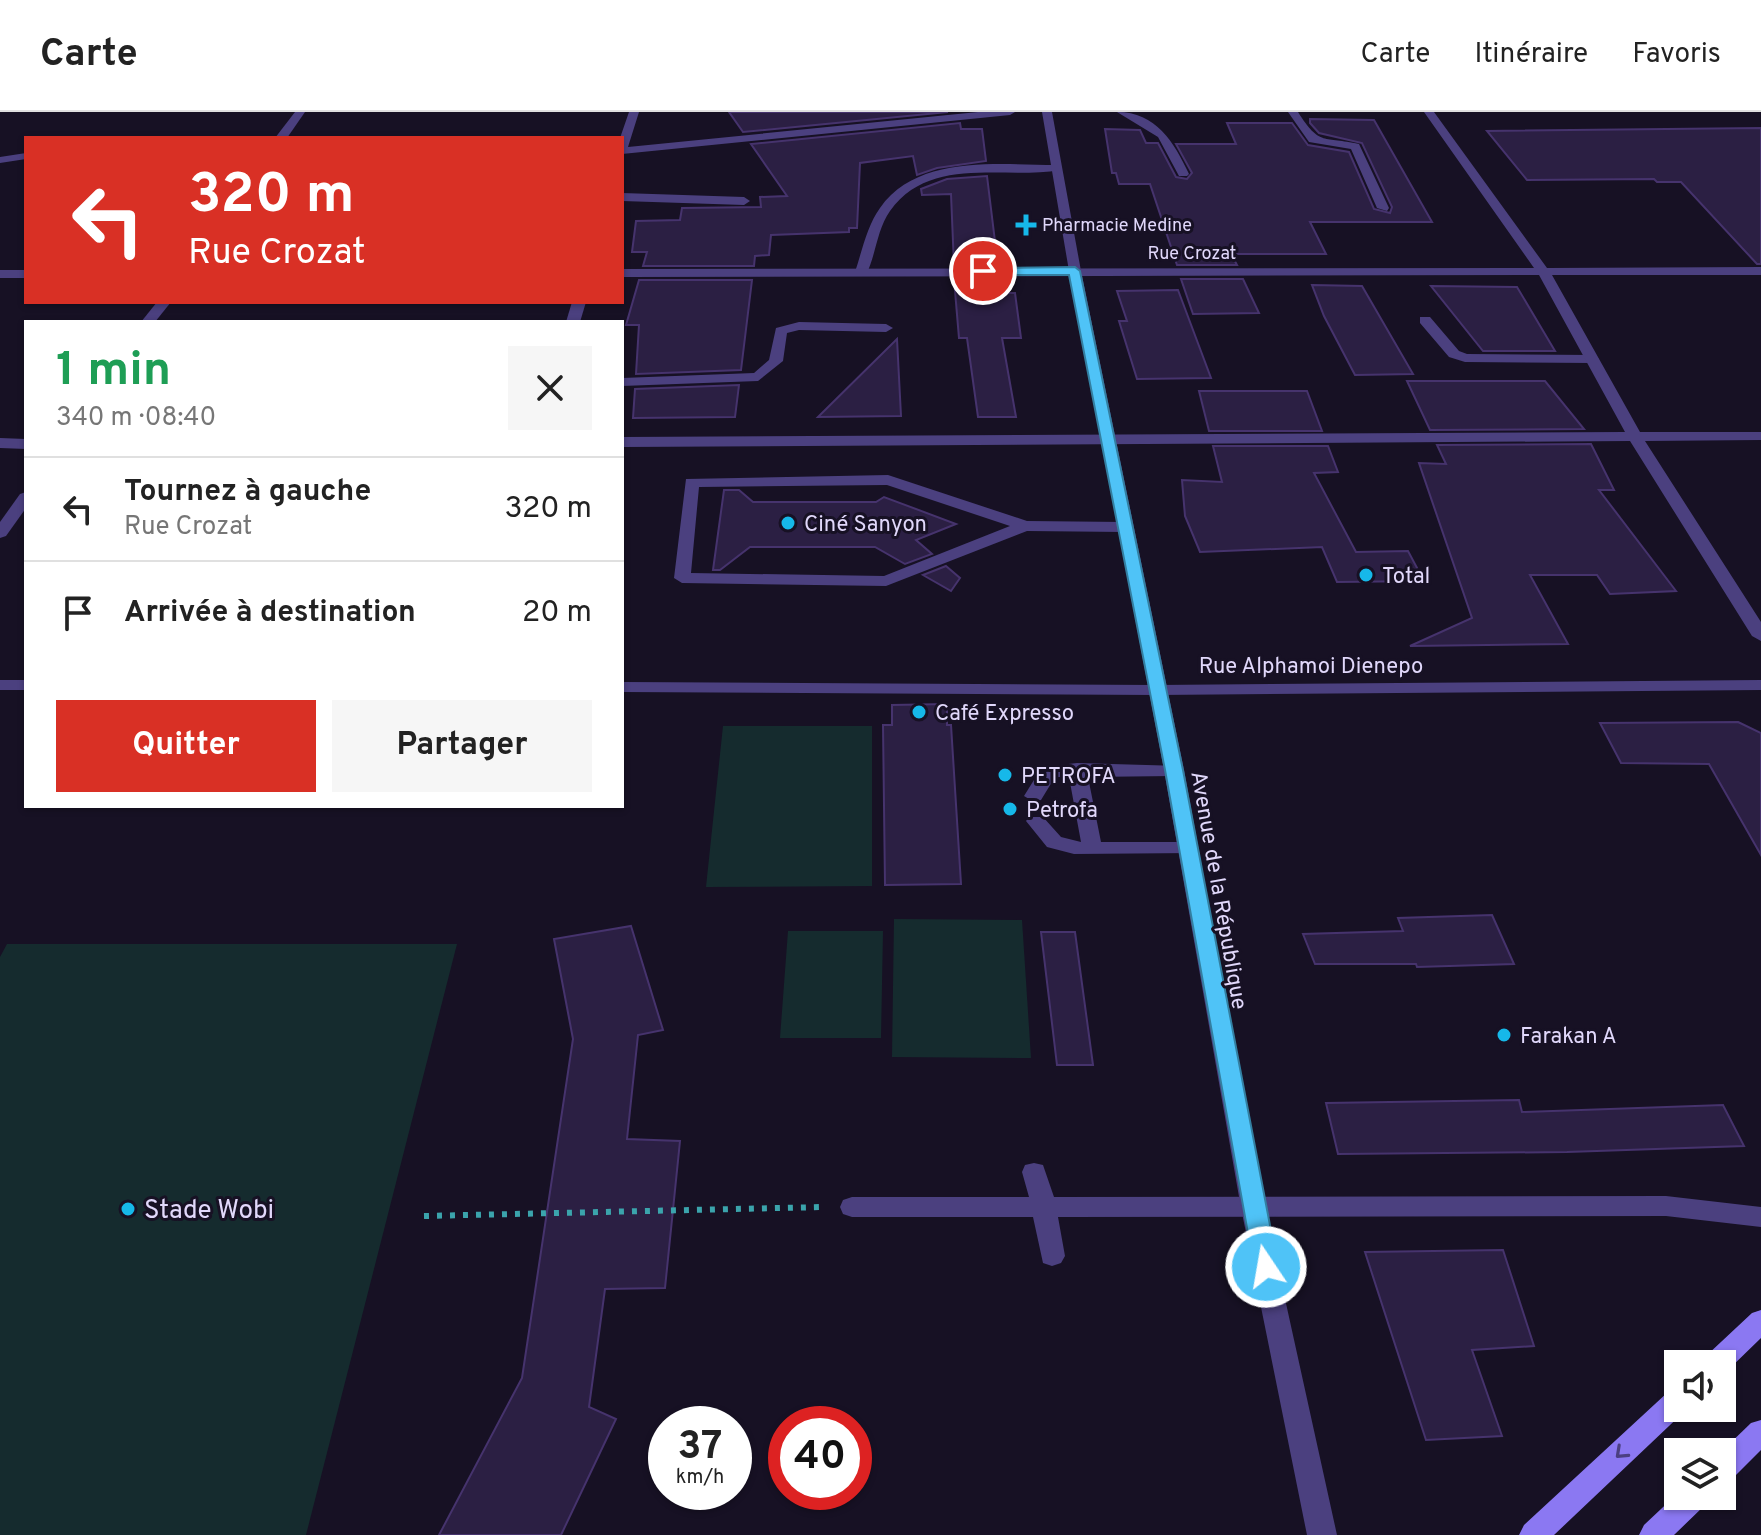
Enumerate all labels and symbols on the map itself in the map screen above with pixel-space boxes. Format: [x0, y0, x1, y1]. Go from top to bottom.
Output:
place label: Pharmacie Medine [1042, 215, 1192, 238]
marker: Pharmacie Medine [1017, 216, 1035, 234]
pin [949, 237, 1017, 305]
street label: Rue Crozat [1148, 243, 1236, 266]
place label: Ciné Sanyon [804, 512, 927, 539]
marker: Ciné Sanyon [779, 514, 797, 532]
place label: Total [1382, 564, 1430, 591]
marker: Total [1357, 566, 1375, 584]
street label: Rue Alphamoi Dienepo [1199, 654, 1423, 681]
place label: Café Expresso [935, 701, 1074, 728]
marker: Café Expresso [910, 703, 928, 721]
place label: PETROFA [1021, 764, 1116, 791]
marker: PETROFA [996, 766, 1014, 784]
street label: Avenue de la République [1183, 769, 1252, 1012]
place label: Petrofa [1026, 798, 1098, 825]
marker: Petrofa [1001, 800, 1019, 818]
place label: Farakan A [1520, 1024, 1617, 1051]
marker: Farakan A [1495, 1026, 1513, 1044]
place label: Stade Wobi [144, 1195, 274, 1228]
marker: Stade Wobi [119, 1200, 137, 1218]
position arrow [1224, 1225, 1308, 1309]
speed limit sign: 40 [768, 1406, 872, 1510]
one-way arrow [1616, 1444, 1630, 1458]

